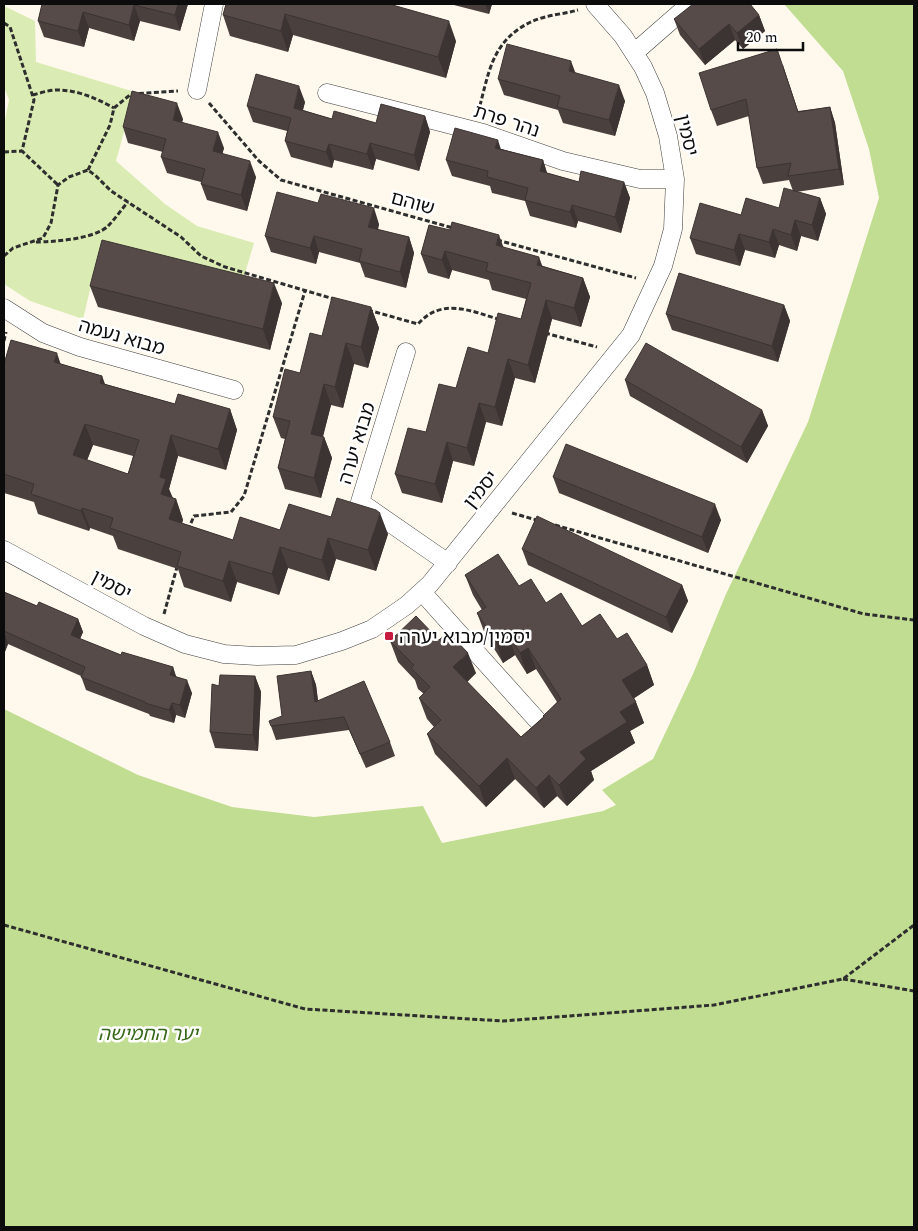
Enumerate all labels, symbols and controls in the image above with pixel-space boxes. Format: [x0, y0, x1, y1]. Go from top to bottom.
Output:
scale bar [738, 20, 803, 52]
text: 20 m [746, 26, 778, 49]
street label: נהר פרת [470, 97, 543, 146]
street label: יסמין [668, 112, 705, 159]
street label: שוהם [387, 184, 438, 223]
street label: מבוא נעמה [75, 311, 168, 364]
street label: מבוא יערה [331, 399, 384, 488]
street label: יסמין [457, 464, 506, 515]
street label: יסמין [86, 563, 137, 608]
place label: יסמין/מבוא יערה [399, 623, 530, 652]
marker: יסמין/מבוא יערה [383, 630, 395, 642]
park label: יער החמישה [98, 1020, 200, 1049]

